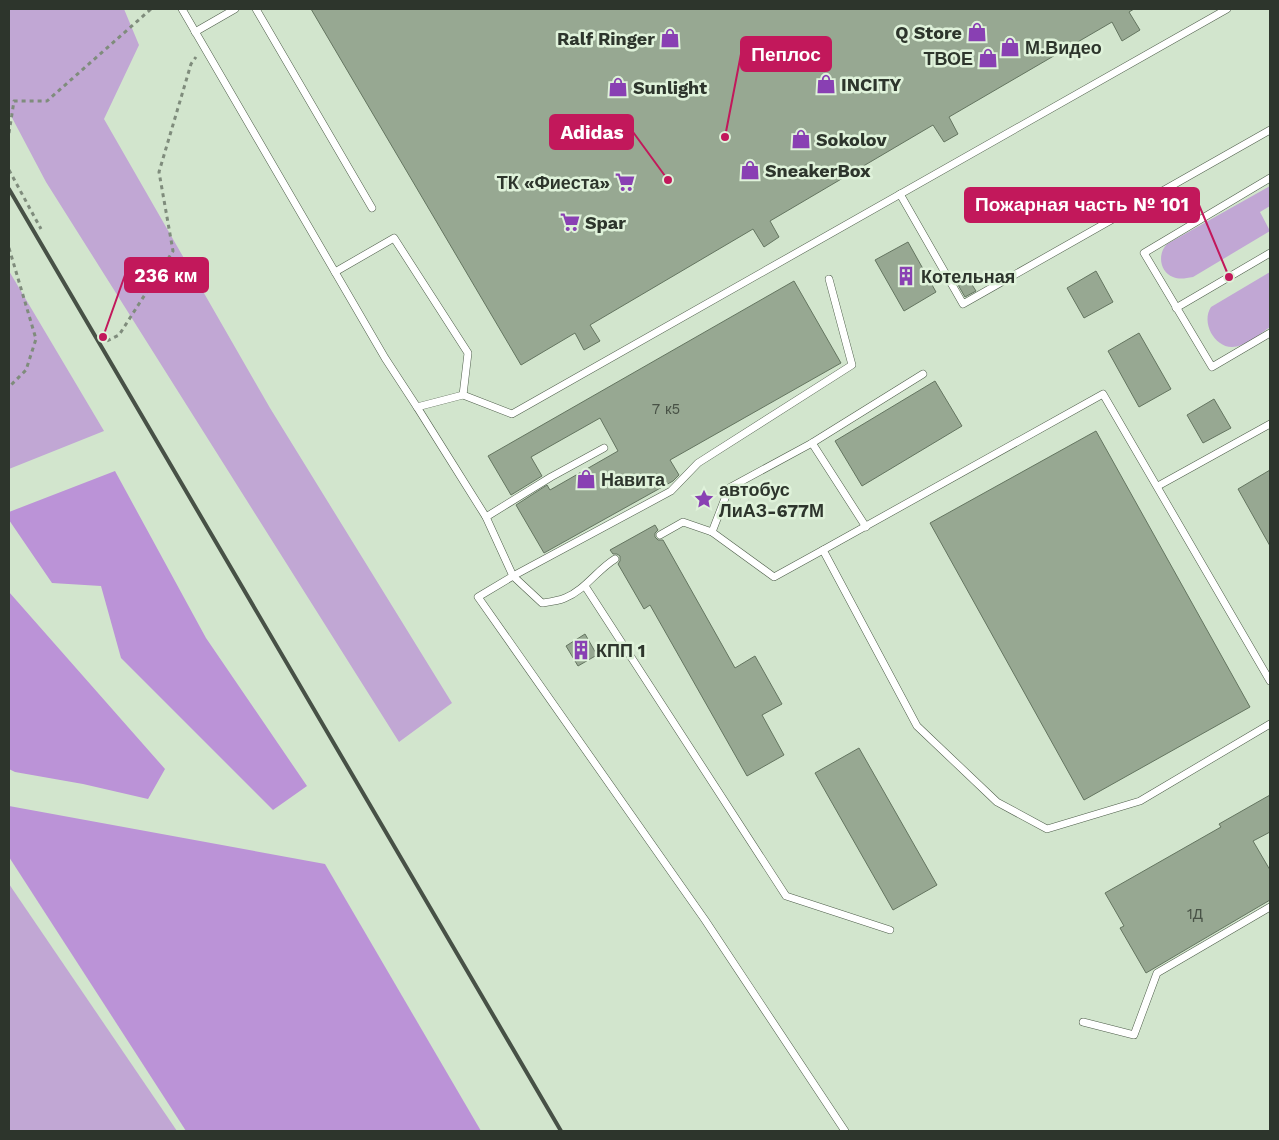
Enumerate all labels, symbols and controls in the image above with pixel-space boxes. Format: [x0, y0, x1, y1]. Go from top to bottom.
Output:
shop icon: Q Store [966, 21, 988, 43]
place label: Q Store [895, 22, 962, 43]
shop icon: Ralf Ringer [659, 27, 681, 49]
place label: Ralf Ringer [557, 28, 655, 49]
shop icon: М.Видео [999, 36, 1021, 58]
callout: Пеплос [741, 37, 831, 71]
place label: М.Видео [1025, 37, 1102, 58]
text: Пеплос [751, 43, 821, 66]
shop icon: ТВОЕ [977, 47, 999, 69]
place label: ТВОЕ [923, 48, 973, 69]
shop icon: INCITY [815, 73, 837, 95]
place label: INCITY [841, 74, 901, 95]
shop icon: Sunlight [607, 76, 629, 98]
place label: Sunlight [633, 77, 707, 98]
callout: Adidas [550, 115, 633, 149]
text: Adidas [560, 121, 624, 144]
shop icon: Sokolov [790, 128, 812, 150]
place label: Sokolov [816, 129, 887, 150]
shop icon: SneakerBox [739, 159, 761, 181]
place label: SneakerBox [765, 160, 871, 181]
supermarket icon: ТК «Фиеста» [614, 171, 636, 193]
place label: ТК «Фиеста» [497, 172, 610, 193]
callout: Пожарная часть № 101 [965, 188, 1199, 222]
text: Пожарная часть № 101 [975, 193, 1189, 216]
supermarket icon: Spar [559, 211, 581, 233]
place label: Spar [585, 212, 626, 233]
callout: 236 км [125, 258, 208, 292]
text: 236 км [134, 264, 198, 287]
building icon: Котельная [895, 265, 917, 287]
place label: Котельная [921, 266, 1015, 287]
house number: 7 к5 [652, 400, 680, 418]
shop icon: Навита [575, 468, 597, 490]
place label: Навита [601, 469, 666, 490]
place label: автобус ЛиАЗ-677М [719, 479, 824, 521]
place icon: автобус ЛиАЗ-677М [693, 488, 715, 510]
building icon: КПП 1 [570, 639, 592, 661]
place label: КПП 1 [596, 640, 646, 661]
house number: 1Д [1187, 905, 1203, 923]

